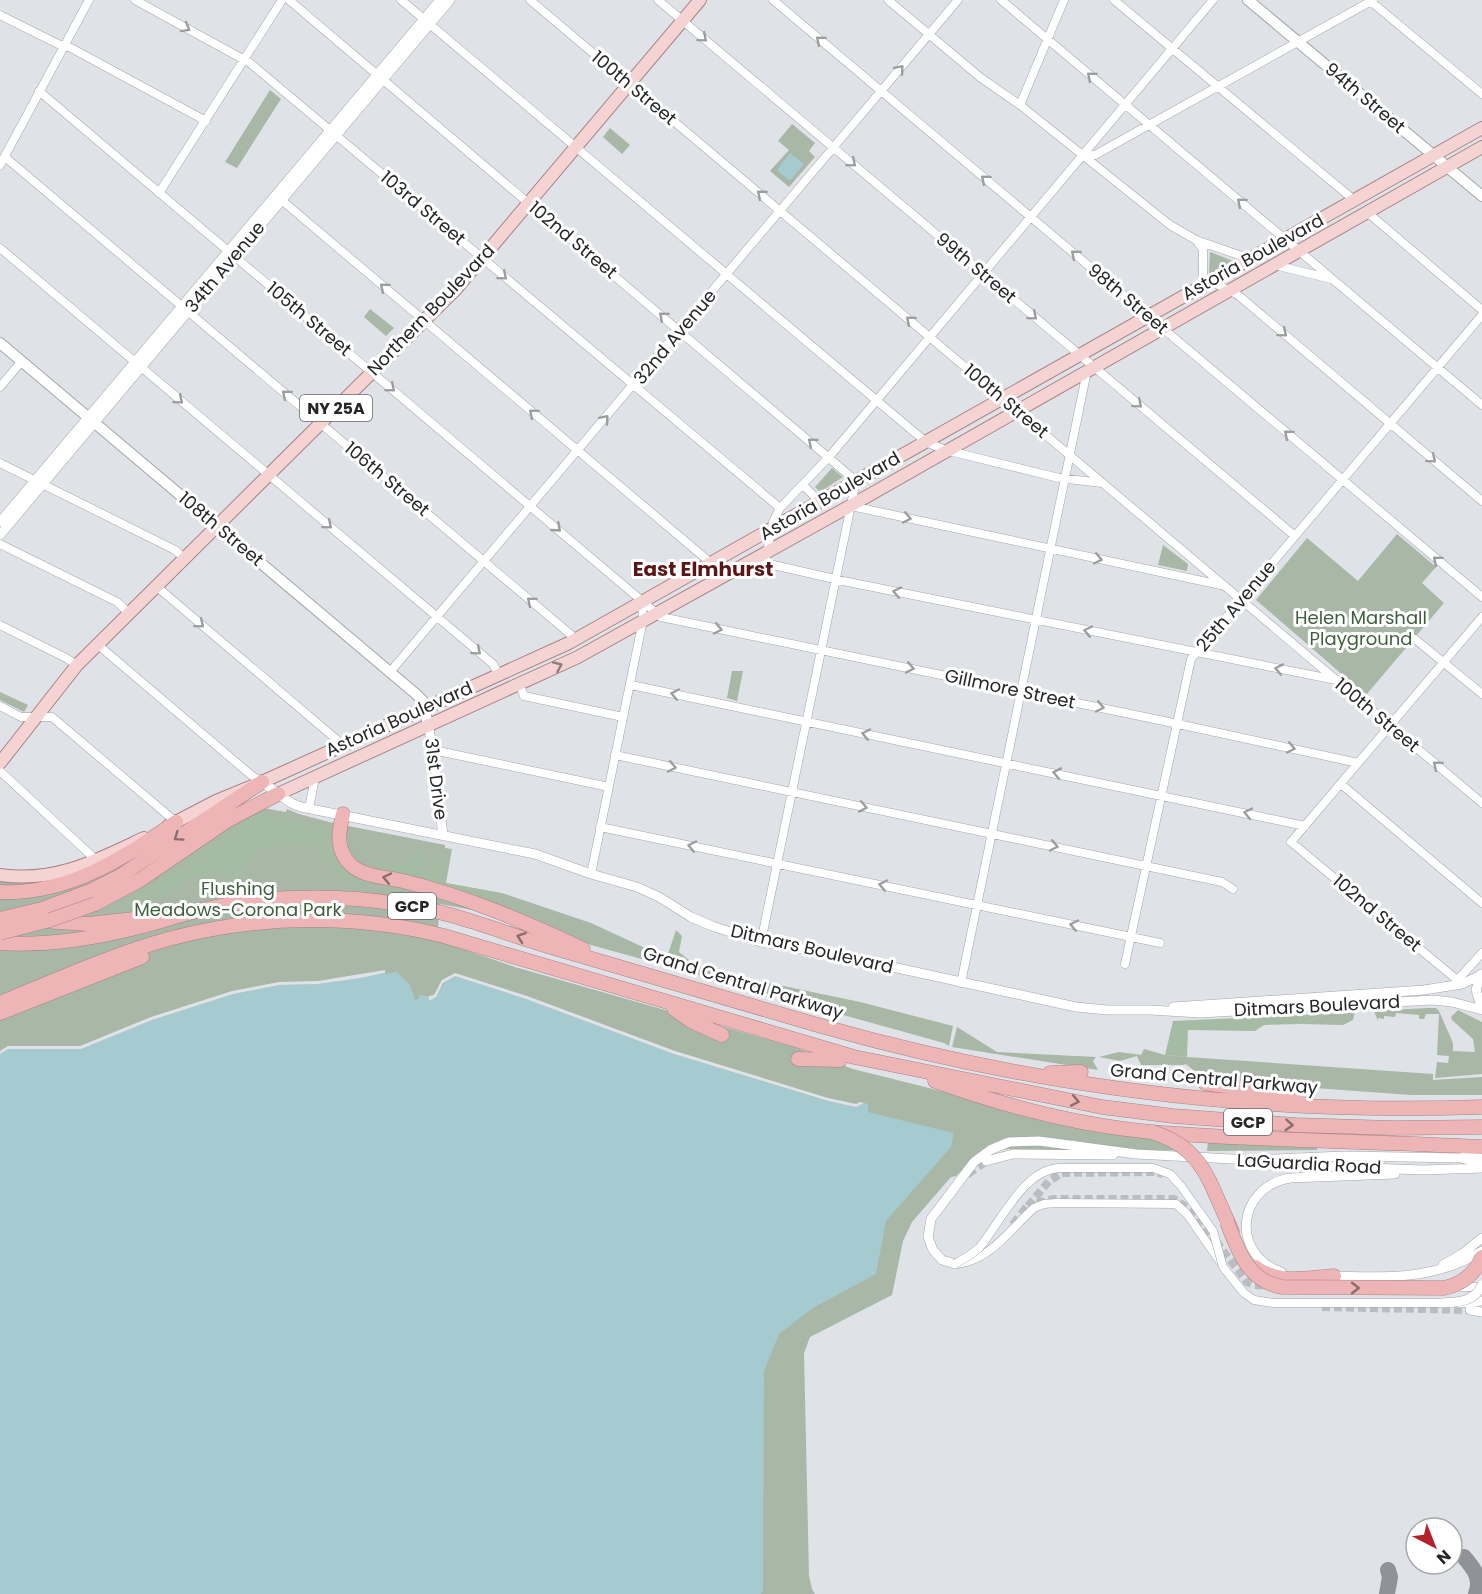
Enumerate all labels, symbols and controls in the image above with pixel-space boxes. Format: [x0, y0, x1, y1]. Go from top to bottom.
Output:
one-way arrow [180, 21, 190, 32]
one-way arrow [696, 30, 707, 41]
one-way arrow [816, 36, 827, 47]
street label: 100th Street [586, 45, 682, 131]
street label: 94th Street [1320, 56, 1411, 139]
one-way arrow [893, 65, 904, 76]
one-way arrow [1087, 73, 1098, 84]
one-way arrow [845, 156, 856, 167]
street label: 103rd Street [375, 165, 471, 251]
one-way arrow [981, 175, 992, 186]
one-way arrow [757, 190, 768, 201]
street label: 102nd Street [524, 195, 623, 284]
one-way arrow [1237, 198, 1248, 209]
street label: Astoria Boulevard [1177, 207, 1328, 306]
street label: 34th Avenue [179, 216, 270, 318]
street label: 99th Street [931, 226, 1022, 309]
street label: Northern Boulevard [361, 238, 500, 381]
one-way arrow [1071, 251, 1082, 262]
street label: 98th Street [1083, 257, 1174, 340]
one-way arrow [496, 269, 507, 280]
street label: 105th Street [261, 276, 357, 362]
one-way arrow [380, 283, 391, 294]
street label: 32nd Avenue [627, 284, 722, 390]
one-way arrow [1026, 309, 1037, 320]
one-way arrow [659, 312, 670, 323]
one-way arrow [906, 316, 917, 327]
one-way arrow [1276, 326, 1287, 337]
street label: 100th Street [958, 358, 1054, 444]
one-way arrow [385, 381, 396, 392]
one-way arrow [282, 391, 293, 402]
one-way arrow [172, 392, 183, 403]
road number: NY 25A [300, 395, 372, 421]
one-way arrow [1131, 397, 1142, 408]
one-way arrow [529, 409, 540, 420]
one-way arrow [598, 415, 609, 426]
one-way arrow [1284, 430, 1295, 441]
street label: 106th Street [339, 436, 435, 522]
one-way arrow [808, 438, 819, 449]
street label: Astoria Boulevard [755, 445, 905, 546]
one-way arrow [1425, 451, 1436, 462]
street label: 108th Street [173, 486, 269, 572]
one-way arrow [902, 511, 912, 524]
one-way arrow [321, 518, 332, 529]
one-way arrow [550, 521, 560, 532]
one-way arrow [1092, 552, 1102, 565]
district label: East Elmhurst [633, 555, 773, 583]
street label: 25th Avenue [1190, 555, 1281, 657]
one-way arrow [1433, 556, 1444, 567]
one-way arrow [892, 586, 902, 599]
one-way arrow [527, 598, 538, 609]
park label: Helen Marshall Playground [1295, 605, 1427, 651]
one-way arrow [193, 617, 204, 628]
one-way arrow [713, 622, 723, 635]
one-way arrow [1083, 625, 1093, 638]
one-way arrow [470, 644, 481, 655]
one-way arrow [552, 661, 563, 673]
one-way arrow [904, 661, 914, 674]
street label: Gillmore Street [943, 662, 1078, 715]
one-way arrow [1274, 663, 1284, 676]
street label: 100th Street [1329, 672, 1425, 758]
street label: Astoria Boulevard [321, 675, 476, 762]
one-way arrow [671, 688, 681, 701]
one-way arrow [1095, 700, 1105, 713]
one-way arrow [861, 728, 871, 741]
street label: 31st Drive [419, 737, 454, 821]
one-way arrow [1286, 741, 1296, 754]
one-way arrow [667, 760, 677, 773]
one-way arrow [1433, 761, 1444, 772]
one-way arrow [1052, 767, 1062, 780]
one-way arrow [858, 800, 868, 813]
one-way arrow [1243, 807, 1253, 820]
one-way arrow [174, 830, 185, 841]
one-way arrow [1049, 839, 1059, 852]
one-way arrow [687, 840, 697, 853]
street label: 102nd Street [1328, 868, 1427, 957]
one-way arrow [382, 872, 392, 885]
park label: Flushing Meadows-Corona Park [134, 876, 342, 922]
one-way arrow [878, 880, 888, 893]
road number: GCP [388, 893, 436, 919]
street label: Ditmars Boulevard [728, 918, 896, 979]
one-way arrow [1069, 919, 1079, 932]
one-way arrow [516, 932, 527, 944]
street label: Grand Central Parkway [640, 940, 846, 1025]
street label: Ditmars Boulevard [1233, 989, 1401, 1022]
street label: Grand Central Parkway [1109, 1057, 1319, 1100]
one-way arrow [1070, 1095, 1079, 1107]
road number: GCP [1224, 1109, 1272, 1135]
one-way arrow [1285, 1118, 1294, 1131]
street label: LaGuardia Road [1236, 1147, 1382, 1180]
one-way arrow [1350, 1282, 1359, 1294]
north arrow [1404, 1516, 1464, 1576]
text: N [1432, 1544, 1456, 1569]

